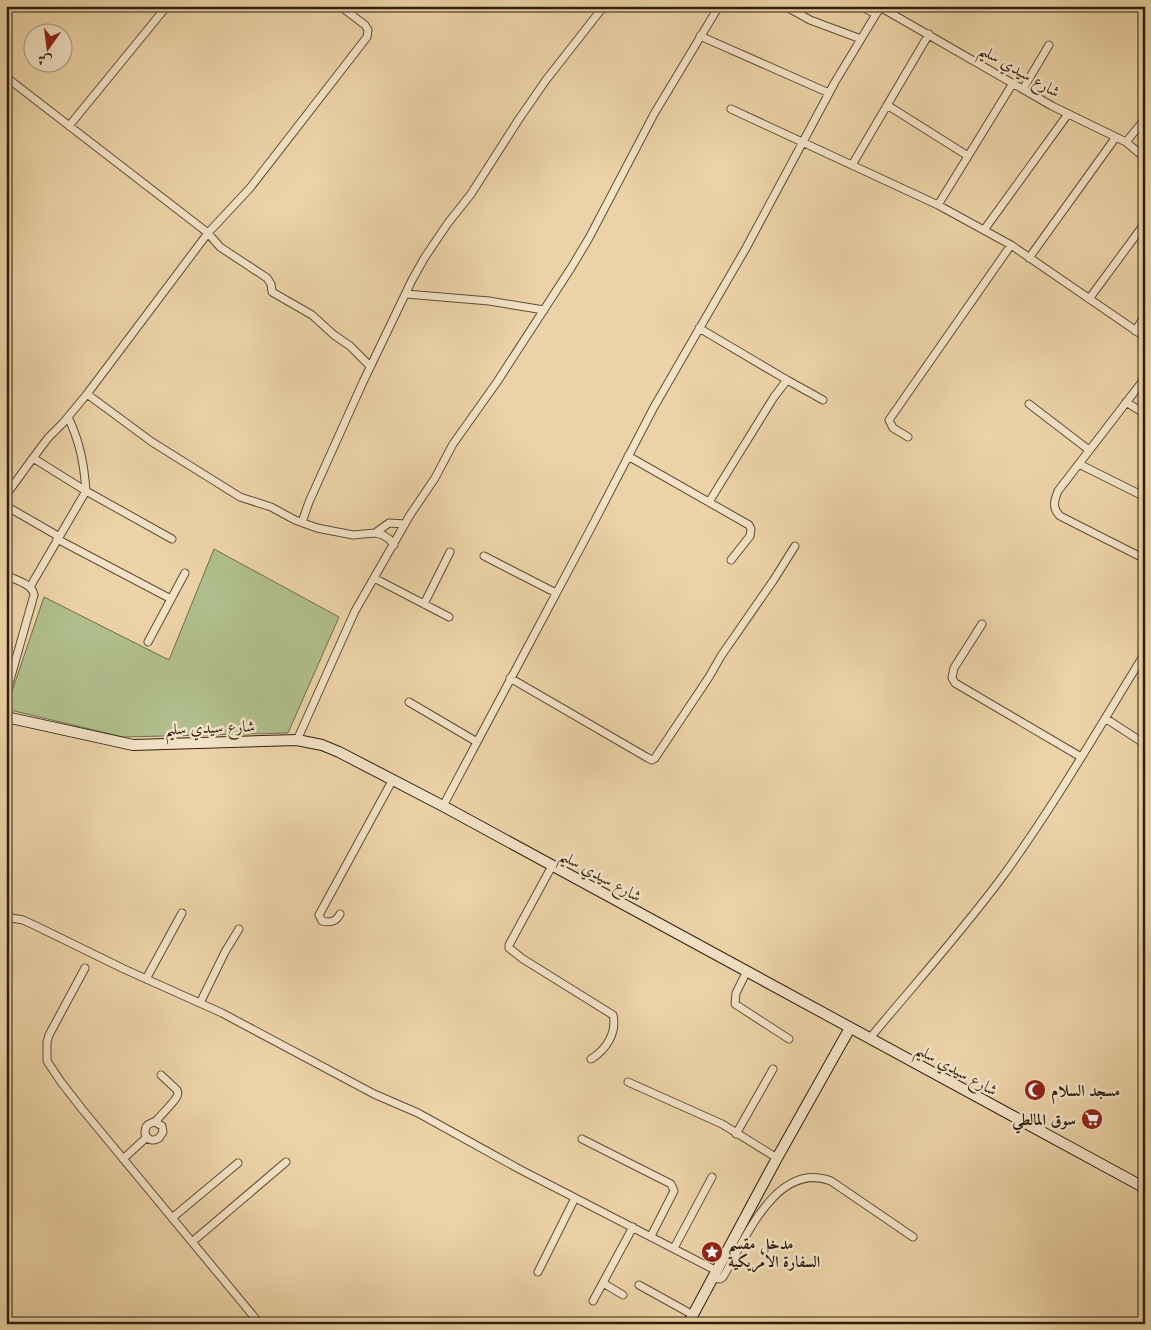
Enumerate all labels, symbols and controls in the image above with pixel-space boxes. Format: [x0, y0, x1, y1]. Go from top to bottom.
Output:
north arrow [22, 22, 72, 72]
street label: شارع سيدي سليم [972, 39, 1064, 107]
text: ش [36, 49, 54, 71]
street label: شارع سيدي سليم [165, 715, 256, 746]
street label: شارع سيدي سليم [553, 844, 645, 912]
street label: شارع سيدي سليم [909, 1038, 1001, 1106]
mosque icon: مسجد السلام [1023, 1078, 1047, 1102]
place label: مسجد السلام [1051, 1080, 1120, 1105]
supermarket icon: سوق المالطي [1080, 1107, 1104, 1131]
place label: سوق المالطي [1012, 1109, 1076, 1134]
place label: مدخل مقسم السفارة الامريكية [728, 1233, 820, 1273]
place icon: مدخل مقسم السفارة الامريكية [700, 1240, 724, 1264]

